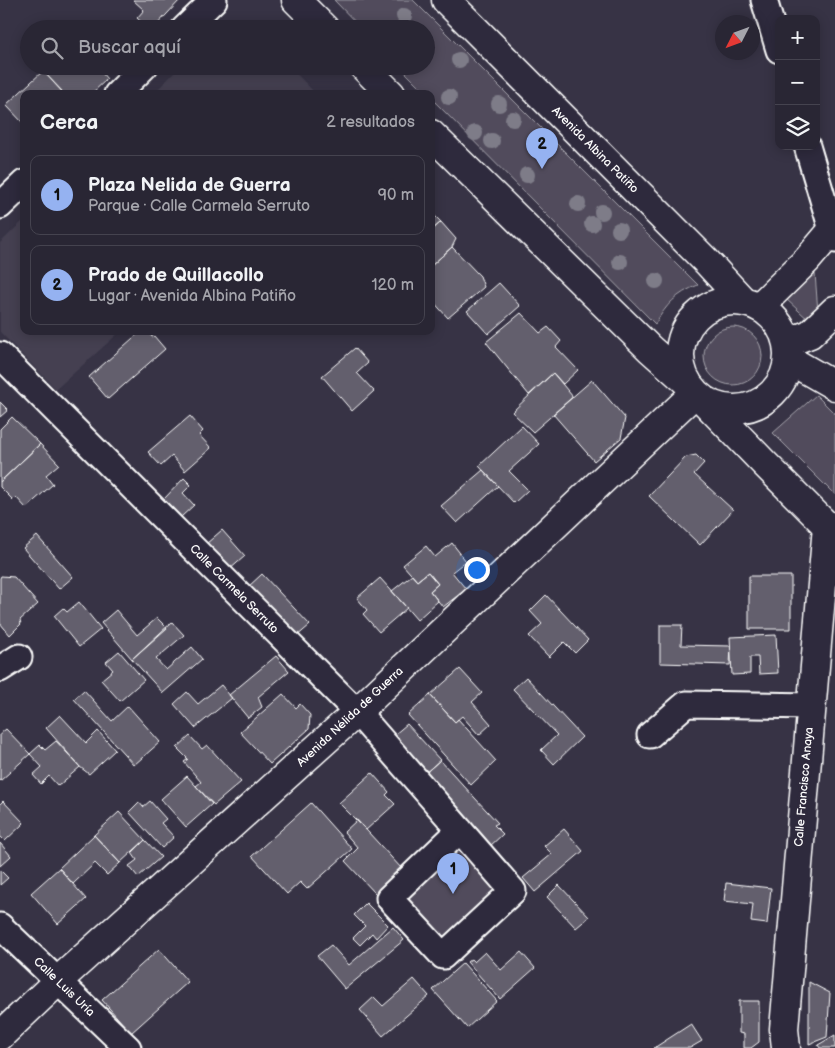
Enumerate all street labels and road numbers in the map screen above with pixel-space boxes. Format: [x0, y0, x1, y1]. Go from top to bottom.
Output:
street label: Avenida Albina Patiño [548, 103, 642, 197]
street label: Calle Carmela Serruto [186, 541, 282, 637]
street label: Avenida Nélida de Guerra [294, 664, 407, 770]
street label: Calle Francisco Anaya [791, 726, 817, 847]
street label: Calle Luis Uría [30, 954, 98, 1020]

